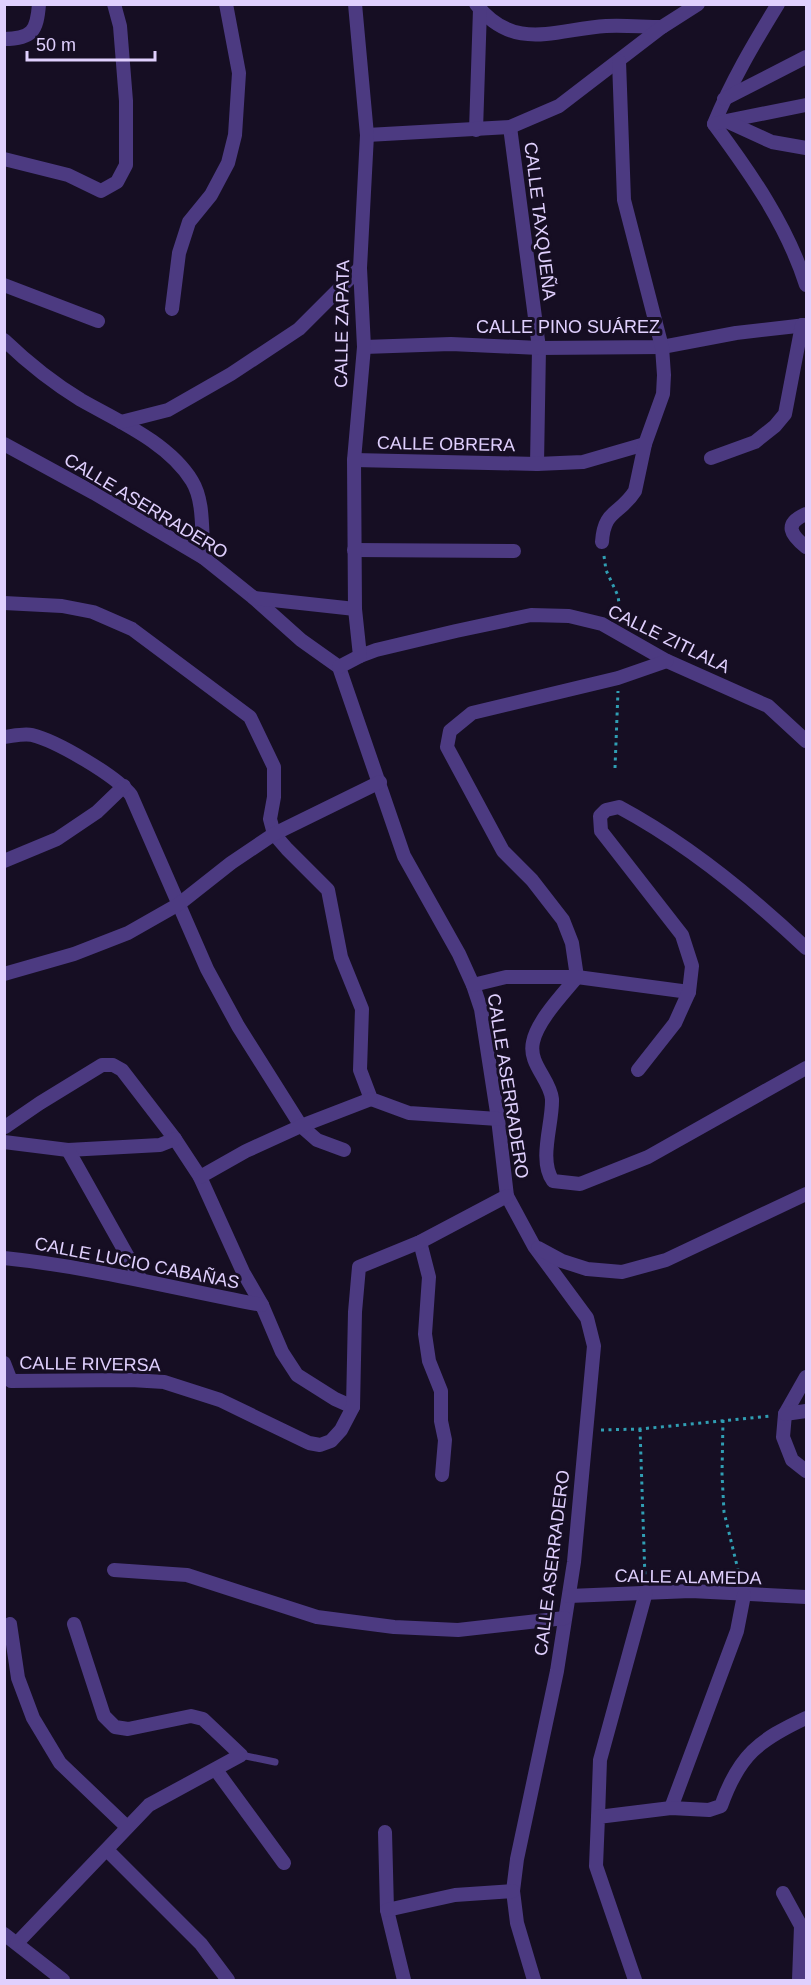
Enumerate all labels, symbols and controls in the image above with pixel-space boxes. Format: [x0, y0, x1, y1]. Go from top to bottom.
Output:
scale bar [27, 24, 154, 62]
text: 50 m [36, 35, 76, 55]
street label: CALLE TAXQUEÑA [520, 141, 561, 301]
street label: CALLE ZAPATA [331, 260, 353, 388]
street label: CALLE PINO SUÁREZ [476, 317, 660, 337]
street label: CALLE OBRERA [377, 433, 515, 455]
street label: CALLE ASERRADERO [61, 449, 231, 563]
street label: CALLE ZITLALA [605, 601, 733, 677]
street label: CALLE ASERRADERO [483, 992, 533, 1180]
street label: CALLE LUCIO CABAÑAS [33, 1232, 241, 1293]
street label: CALLE RIVERSA [19, 1353, 161, 1375]
street label: CALLE ASERRADERO [531, 1469, 573, 1657]
street label: CALLE ALAMEDA [614, 1566, 762, 1588]

